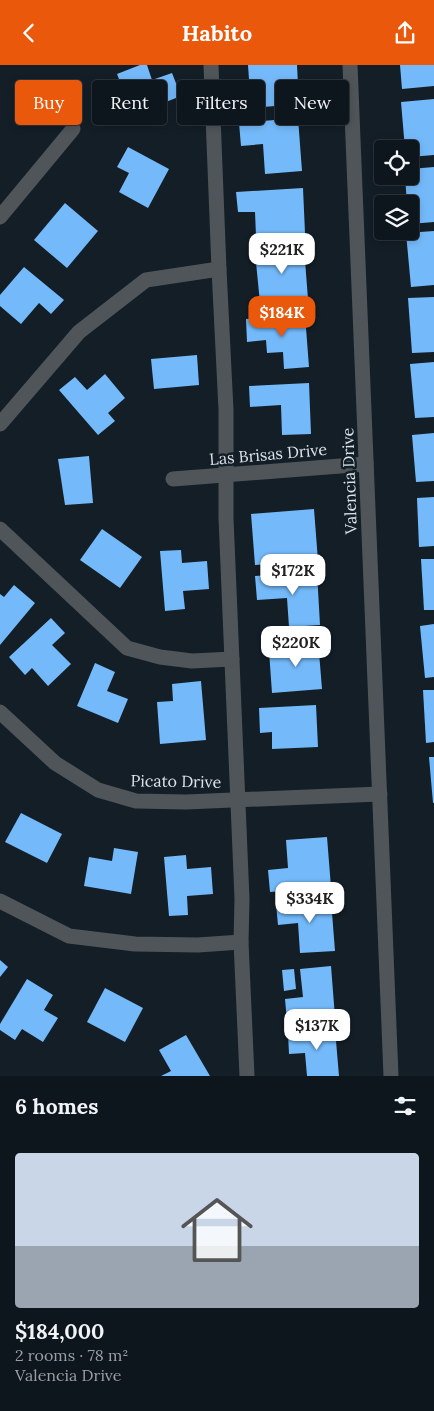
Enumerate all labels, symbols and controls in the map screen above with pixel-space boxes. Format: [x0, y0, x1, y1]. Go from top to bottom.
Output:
icon: back [15, 19, 43, 47]
text: Habito [182, 19, 252, 47]
icon: share [391, 19, 419, 47]
chip: Buy [15, 80, 82, 125]
chip: Rent [92, 80, 167, 125]
chip: Filters [177, 80, 265, 125]
chip: New [275, 80, 349, 125]
map controls [374, 140, 419, 240]
button: locate [374, 140, 419, 185]
button: layers [374, 195, 419, 240]
pin: $221K [247, 233, 317, 275]
text: $221K [260, 239, 304, 259]
pin: $184K [247, 295, 317, 338]
text: $184K [259, 302, 305, 322]
street label: Valencia Drive [337, 427, 361, 536]
street label: Las Brisas Drive [208, 439, 328, 469]
pin: $172K [258, 553, 328, 596]
text: $172K [271, 560, 315, 580]
pin: $220K [261, 625, 331, 668]
text: $220K [272, 632, 320, 652]
street label: Picato Drive [131, 770, 222, 792]
pin: $334K [275, 881, 345, 924]
text: $334K [286, 888, 334, 908]
pin: $137K [282, 1009, 352, 1051]
text: $137K [295, 1015, 339, 1035]
icon: filters [391, 1092, 419, 1120]
text: 6 homes [15, 1093, 98, 1120]
icon: home [172, 1185, 262, 1275]
text: $184,000 [15, 1318, 104, 1345]
text: 2 rooms · 78 m² [15, 1345, 129, 1365]
text: Valencia Drive [15, 1365, 122, 1385]

